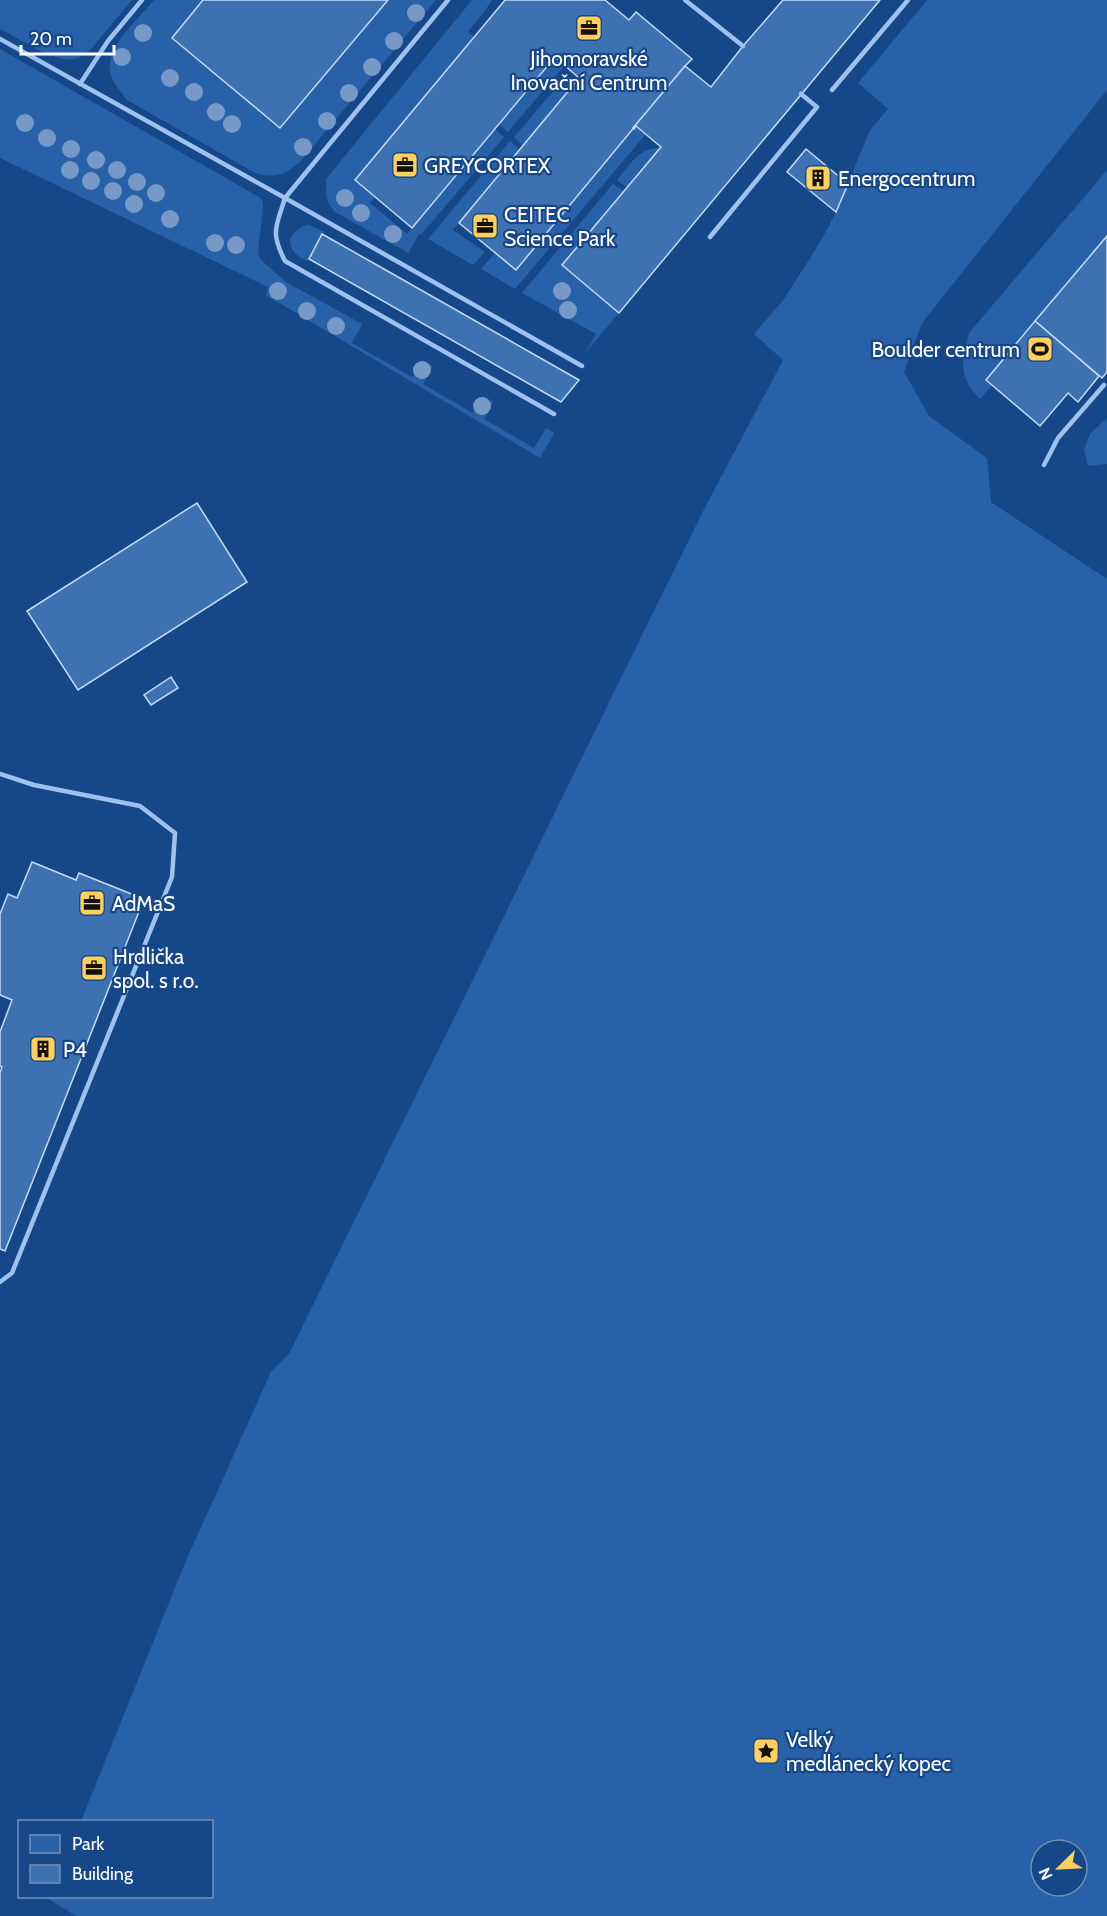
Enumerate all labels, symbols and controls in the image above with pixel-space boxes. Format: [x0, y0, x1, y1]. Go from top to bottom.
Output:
office icon: Jihomoravské Inovační Centrum [574, 13, 604, 43]
scale bar [21, 18, 114, 56]
text: 20 m [30, 28, 72, 50]
place label: Jihomoravské Inovační Centrum [510, 46, 668, 95]
office icon: GREYCORTEX [390, 150, 420, 180]
place label: GREYCORTEX [424, 153, 551, 178]
building icon: Energocentrum [803, 163, 833, 193]
place label: Energocentrum [838, 166, 975, 191]
place label: CEITEC Science Park [504, 202, 616, 251]
office icon: CEITEC Science Park [470, 211, 500, 241]
sports icon: Boulder centrum [1025, 334, 1055, 364]
place label: Boulder centrum [871, 337, 1020, 362]
office icon: AdMaS [77, 888, 107, 918]
place label: AdMaS [112, 891, 175, 916]
place label: Hrdlička spol. s r.o. [113, 944, 199, 993]
office icon: Hrdlička spol. s r.o. [79, 953, 109, 983]
building icon: P4 [28, 1034, 58, 1064]
place label: P4 [63, 1037, 87, 1062]
place label: Velký medlánecký kopec [786, 1727, 951, 1776]
place icon: Velký medlánecký kopec [751, 1736, 781, 1766]
legend [18, 1820, 213, 1898]
text: Park [72, 1833, 105, 1855]
north arrow [1029, 1838, 1089, 1898]
text: Building [72, 1863, 134, 1885]
text: N [1035, 1865, 1057, 1883]

